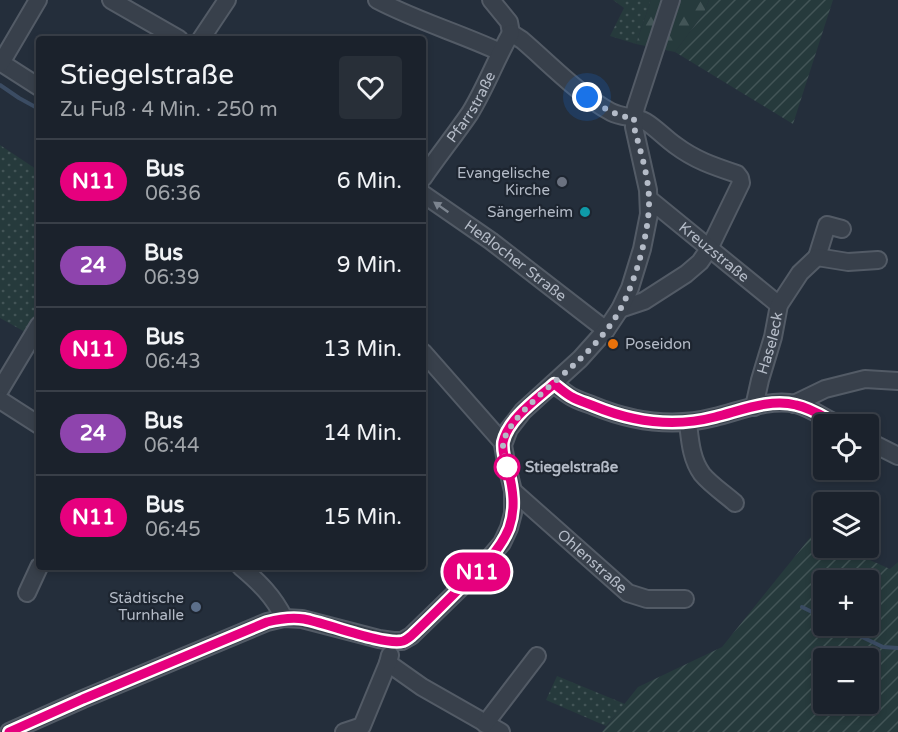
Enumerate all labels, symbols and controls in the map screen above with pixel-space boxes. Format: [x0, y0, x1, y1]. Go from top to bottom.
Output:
button: heart [339, 56, 402, 119]
text: Stiegelstraße [60, 58, 234, 92]
street label: Pfarrstraße [443, 68, 499, 146]
your location [572, 82, 602, 112]
text: Zu Fuß · 4 Min. · 250 m [60, 98, 278, 122]
text: Bus [145, 156, 184, 182]
place label: Evangelische Kirche [457, 164, 550, 199]
text: 6 Min. [337, 168, 402, 194]
text: N11 [72, 169, 115, 194]
marker: Evangelische Kirche [555, 175, 569, 189]
text: 06:36 [145, 182, 201, 206]
one-way arrow [433, 202, 449, 213]
place label: Sängerheim [487, 203, 573, 221]
marker: Sängerheim [578, 205, 592, 219]
street label: Heßlocher Straße [461, 216, 570, 305]
street label: Kreuzstraße [675, 218, 753, 286]
text: Bus [144, 240, 183, 266]
text: 9 Min. [337, 252, 402, 278]
text: 24 [80, 253, 106, 278]
text: 06:39 [144, 266, 199, 290]
street label: Haseleck [753, 310, 787, 376]
text: Bus [145, 324, 184, 350]
place label: Poseidon [625, 335, 691, 353]
text: 13 Min. [323, 336, 402, 362]
text: N11 [72, 337, 115, 362]
marker: Poseidon [606, 337, 620, 351]
text: 06:43 [145, 350, 201, 374]
text: Bus [144, 408, 183, 434]
map controls [813, 414, 879, 714]
button: locate [813, 414, 879, 480]
text: 14 Min. [323, 420, 402, 446]
text: 24 [80, 421, 106, 446]
text: 06:44 [144, 434, 199, 458]
marker: Stiegelstraße [494, 454, 520, 480]
place label: Stiegelstraße [525, 458, 619, 477]
text: Bus [145, 492, 184, 518]
button: layers [813, 492, 879, 558]
text: 15 Min. [323, 504, 402, 530]
text: N11 [72, 505, 115, 530]
text: 06:45 [145, 518, 201, 542]
street label: Ohlenstraße [554, 526, 631, 597]
line badge: N11 [442, 552, 512, 592]
text: N11 [455, 560, 499, 585]
button: + [813, 570, 879, 636]
place label: Städtische Turnhalle [109, 589, 184, 624]
marker: Städtische Turnhalle [189, 600, 203, 614]
button: − [813, 648, 879, 714]

